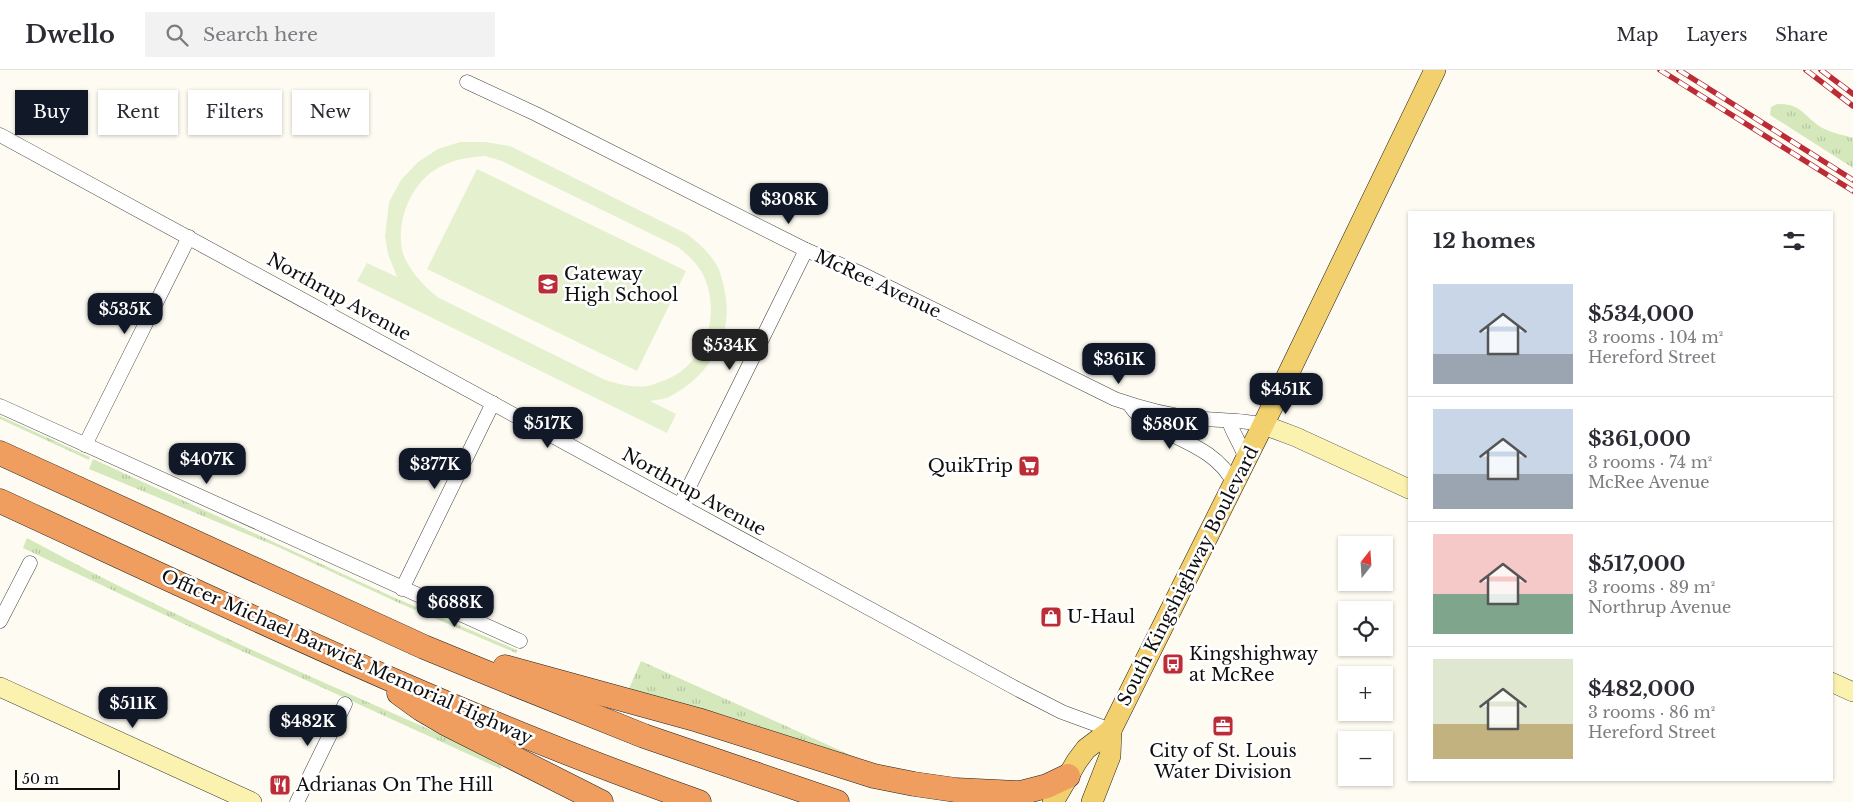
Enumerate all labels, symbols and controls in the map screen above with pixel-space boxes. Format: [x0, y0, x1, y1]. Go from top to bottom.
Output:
search box [145, 12, 495, 57]
text: Dwello [25, 20, 115, 49]
icon: search [163, 21, 191, 49]
text: Search here [203, 23, 318, 46]
text: Map [1617, 24, 1658, 46]
text: Layers [1686, 24, 1747, 46]
text: Share [1775, 24, 1828, 46]
chip: Buy [15, 90, 88, 135]
chip: Rent [98, 90, 178, 135]
chip: Filters [188, 90, 282, 135]
chip: New [292, 90, 369, 135]
pin: $308K [754, 182, 824, 225]
text: $308K [761, 189, 817, 209]
icon: filters [1780, 227, 1808, 255]
text: 12 homes [1433, 228, 1536, 254]
street label: McRee Avenue [811, 245, 945, 323]
street label: Northrup Avenue [263, 248, 415, 346]
place label: Gateway High School [564, 263, 678, 306]
school or university icon: Gateway High School [536, 272, 560, 296]
pin: $535K [90, 292, 160, 335]
text: $535K [99, 299, 151, 319]
text: $534,000 [1588, 301, 1694, 327]
icon: home [1473, 304, 1533, 364]
text: 3 rooms · 104 m² [1588, 327, 1723, 347]
pin: $534K [695, 328, 765, 371]
text: $534K [703, 335, 757, 355]
pin: $361K [1084, 342, 1154, 385]
text: Hereford Street [1588, 347, 1716, 367]
text: $361K [1093, 349, 1145, 369]
pin: $451K [1251, 372, 1321, 415]
text: $451K [1261, 379, 1311, 399]
pin: $517K [513, 406, 583, 449]
pin: $580K [1135, 408, 1205, 450]
text: $517K [524, 413, 572, 433]
text: $580K [1142, 414, 1198, 434]
text: $361,000 [1588, 426, 1691, 452]
icon: home [1473, 429, 1533, 489]
pin: $407K [172, 442, 242, 485]
street label: Northrup Avenue [618, 443, 770, 541]
street label: South Kingshighway Boulevard [1113, 443, 1263, 709]
pin: $377K [400, 448, 470, 490]
text: $407K [180, 449, 234, 469]
text: 3 rooms · 74 m² [1588, 452, 1712, 472]
text: $377K [410, 454, 460, 474]
supermarket icon: QuikTrip [1017, 454, 1041, 478]
place label: QuikTrip [928, 455, 1013, 477]
text: McRee Avenue [1588, 472, 1709, 492]
north arrow [1338, 536, 1392, 591]
map controls [1338, 536, 1393, 786]
text: $517,000 [1588, 551, 1685, 577]
icon: home [1473, 554, 1533, 614]
street label: Officer Michael Barwick Memorial Highway [158, 565, 537, 750]
text: 3 rooms · 89 m² [1588, 577, 1715, 597]
pin: $688K [420, 586, 490, 628]
text: $688K [428, 592, 482, 612]
text: Northrup Avenue [1588, 597, 1731, 617]
button: locate [1338, 601, 1393, 656]
shop icon: U-Haul [1039, 605, 1063, 629]
place label: U-Haul [1067, 606, 1135, 628]
place label: Kingshighway at McRee [1189, 643, 1319, 686]
bus stop icon: Kingshighway at McRee [1161, 652, 1185, 676]
button: + [1338, 666, 1393, 721]
text: $482,000 [1588, 676, 1695, 702]
icon: home [1473, 679, 1533, 739]
pin: $511K [98, 686, 168, 729]
text: $511K [110, 693, 156, 713]
text: 3 rooms · 86 m² [1588, 702, 1715, 722]
pin: $482K [273, 704, 343, 747]
text: $482K [281, 711, 335, 731]
office icon: City of St. Louis Water Division [1211, 714, 1235, 738]
text: Hereford Street [1588, 722, 1716, 742]
button: − [1338, 731, 1393, 786]
place label: City of St. Louis Water Division [1149, 740, 1297, 783]
scale bar [15, 767, 120, 790]
text: 50 m [22, 770, 59, 788]
restaurant icon: Adrianas On The Hill [268, 773, 292, 797]
place label: Adrianas On The Hill [295, 774, 493, 796]

